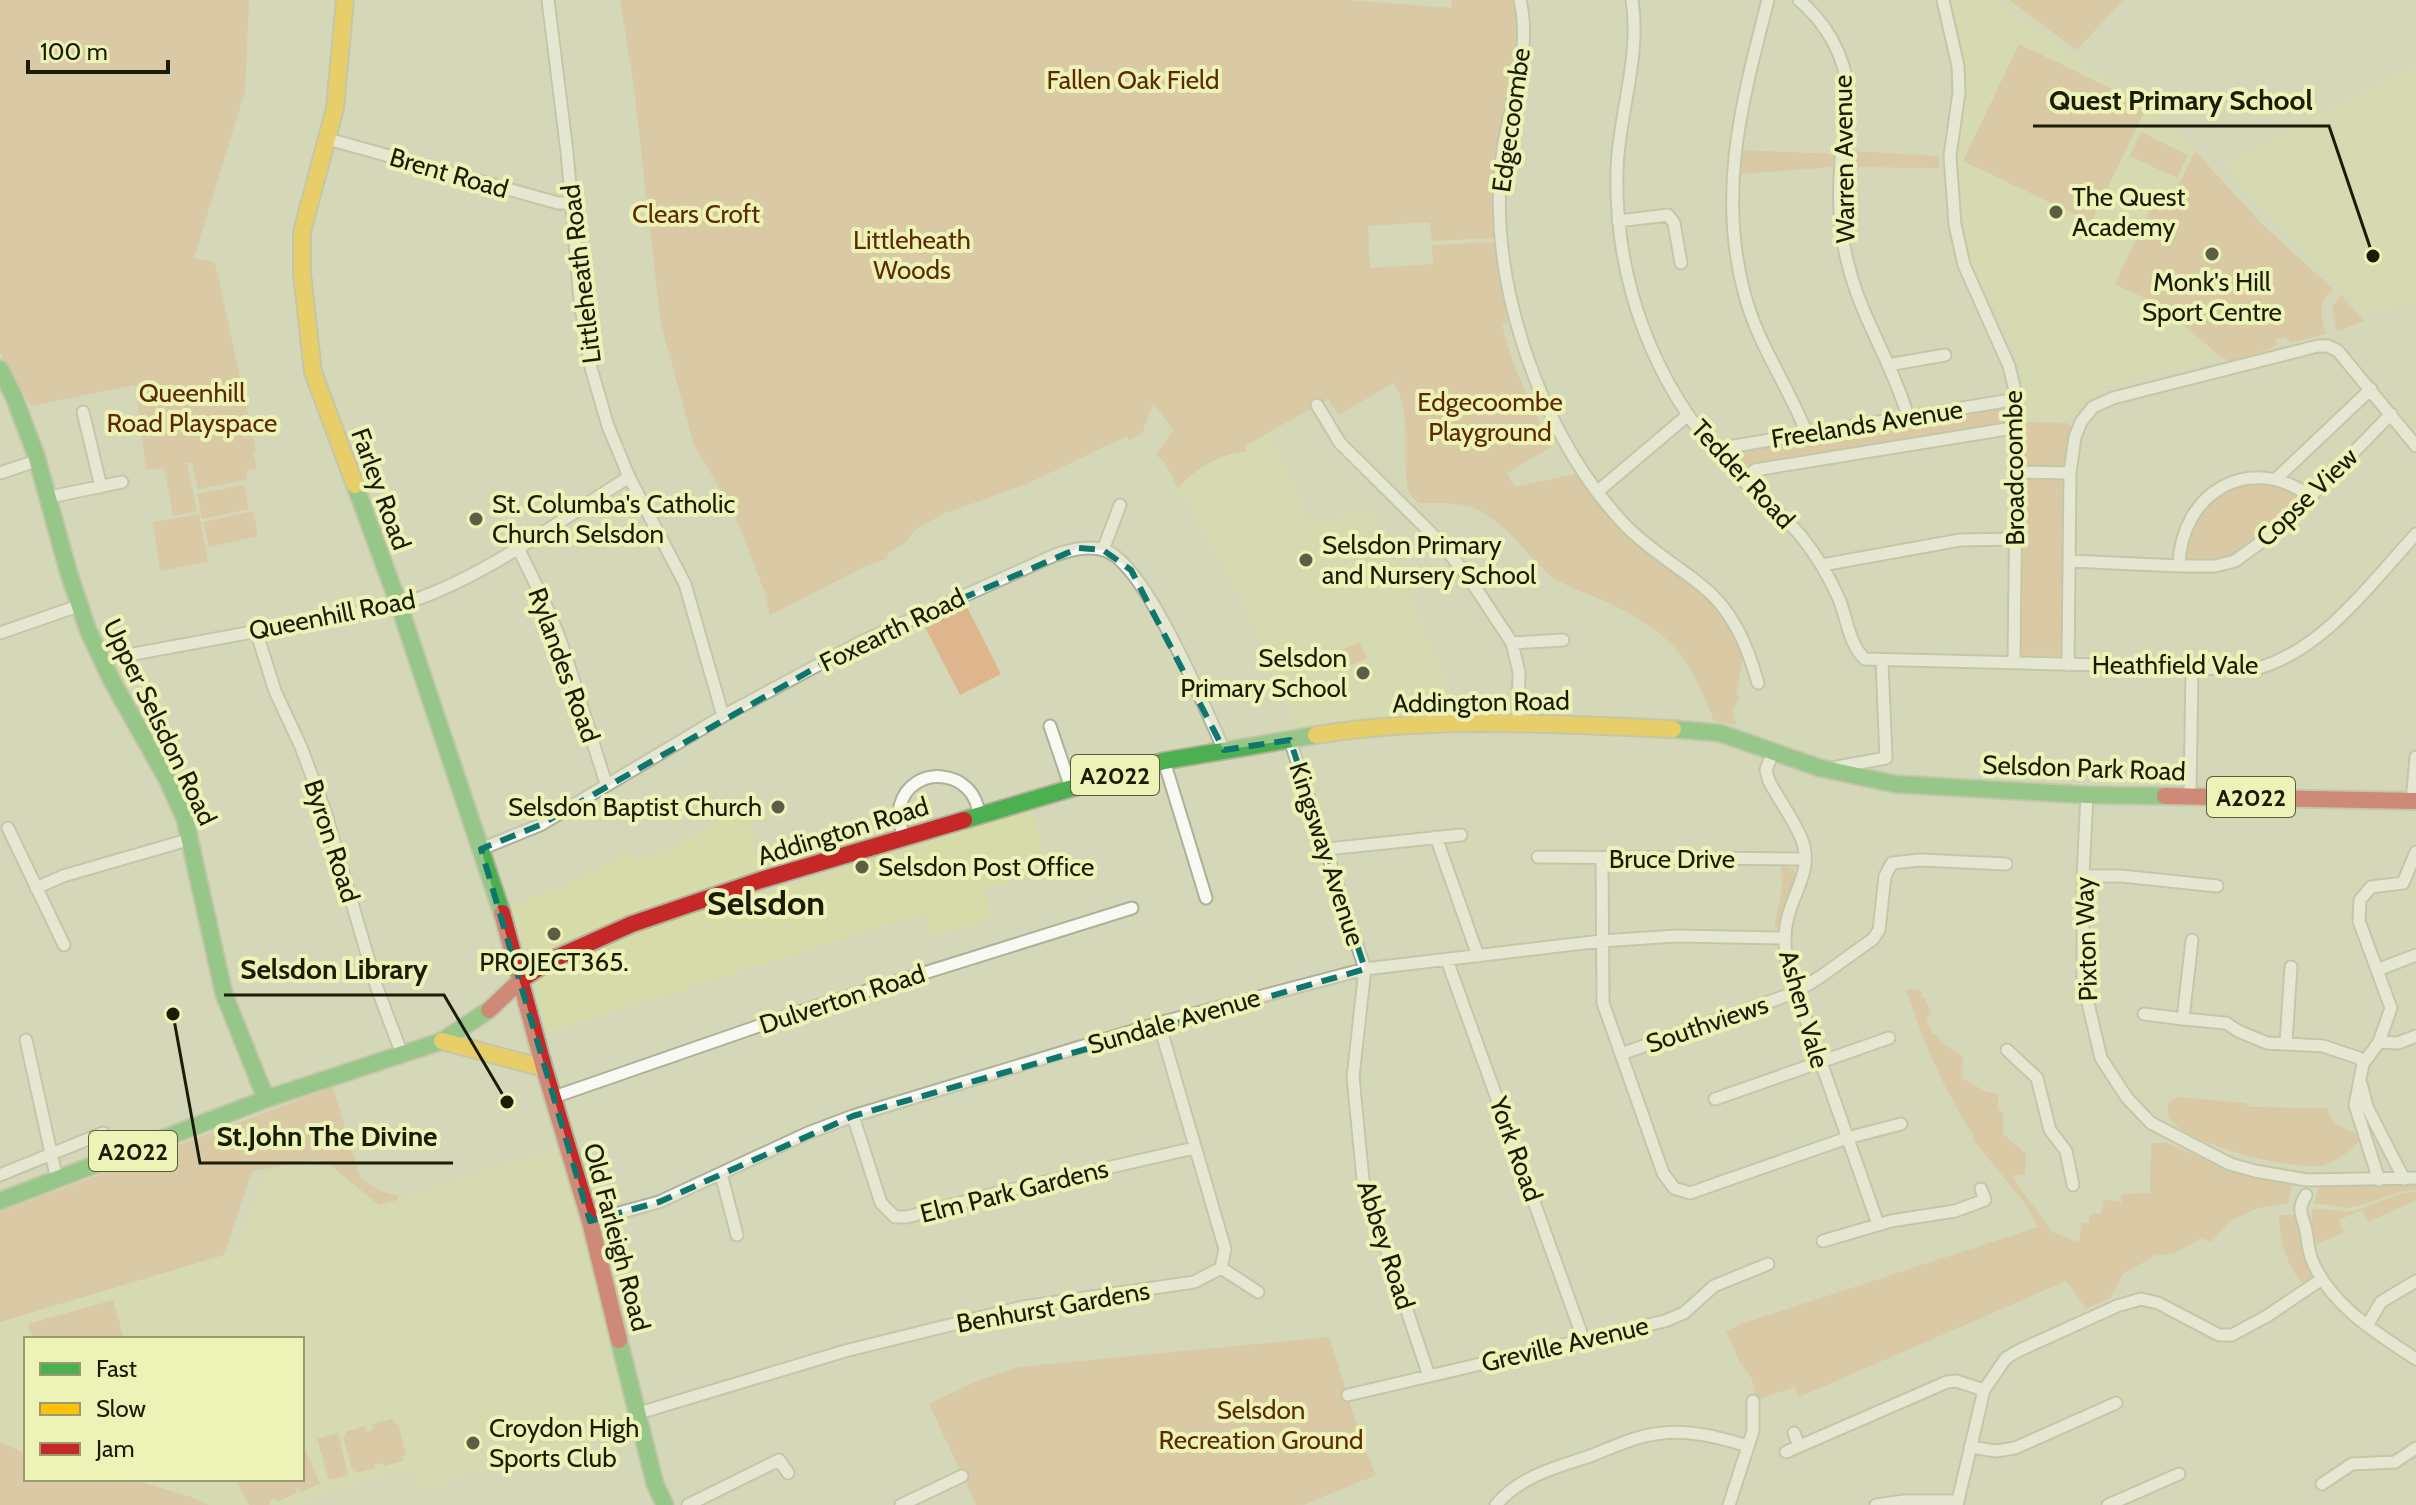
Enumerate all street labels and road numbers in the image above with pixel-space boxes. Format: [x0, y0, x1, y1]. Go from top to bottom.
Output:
street label: Edgecoombe [1485, 46, 1537, 194]
street label: Warren Avenue [1827, 75, 1861, 243]
street label: Brent Road [386, 141, 512, 205]
street label: Littleheath Road [554, 183, 608, 365]
street label: Broadcoombe [1997, 390, 2031, 546]
street label: Freelands Avenue [1769, 393, 1965, 455]
street label: Tedder Road [1684, 413, 1802, 535]
street label: Farley Road [344, 424, 418, 554]
street label: Copse View [2249, 441, 2365, 553]
street label: Foxearth Road [814, 581, 970, 679]
street label: Queenhill Road [246, 583, 418, 647]
street label: Rylandes Road [521, 583, 607, 747]
street label: Upper Selsdon Road [96, 614, 224, 830]
street label: Heathfield Vale [2092, 649, 2258, 681]
street label: Addington Road [1392, 684, 1570, 720]
street label: Selsdon Park Road [1982, 748, 2186, 788]
road number: A2022 [1071, 755, 1159, 795]
street label: Kingsway Avenue [1282, 758, 1372, 950]
street label: Byron Road [297, 776, 367, 906]
road number: A2022 [2207, 777, 2295, 817]
street label: Addington Road [754, 790, 932, 872]
street label: Bruce Drive [1609, 843, 1735, 875]
street label: Pixton Way [2068, 876, 2104, 1002]
street label: Ashen Vale [1772, 946, 1836, 1072]
street label: Dulverton Road [755, 957, 929, 1041]
street label: Sundale Avenue [1084, 981, 1264, 1061]
street label: Southviews [1642, 988, 1772, 1060]
street label: York Road [1482, 1091, 1550, 1206]
road number: A2022 [89, 1131, 177, 1171]
street label: Old Farleigh Road [577, 1140, 657, 1334]
street label: Elm Park Gardens [917, 1152, 1112, 1230]
street label: Abbey Road [1350, 1177, 1422, 1313]
street label: Benhurst Gardens [954, 1274, 1152, 1340]
street label: Greville Avenue [1478, 1309, 1652, 1379]

